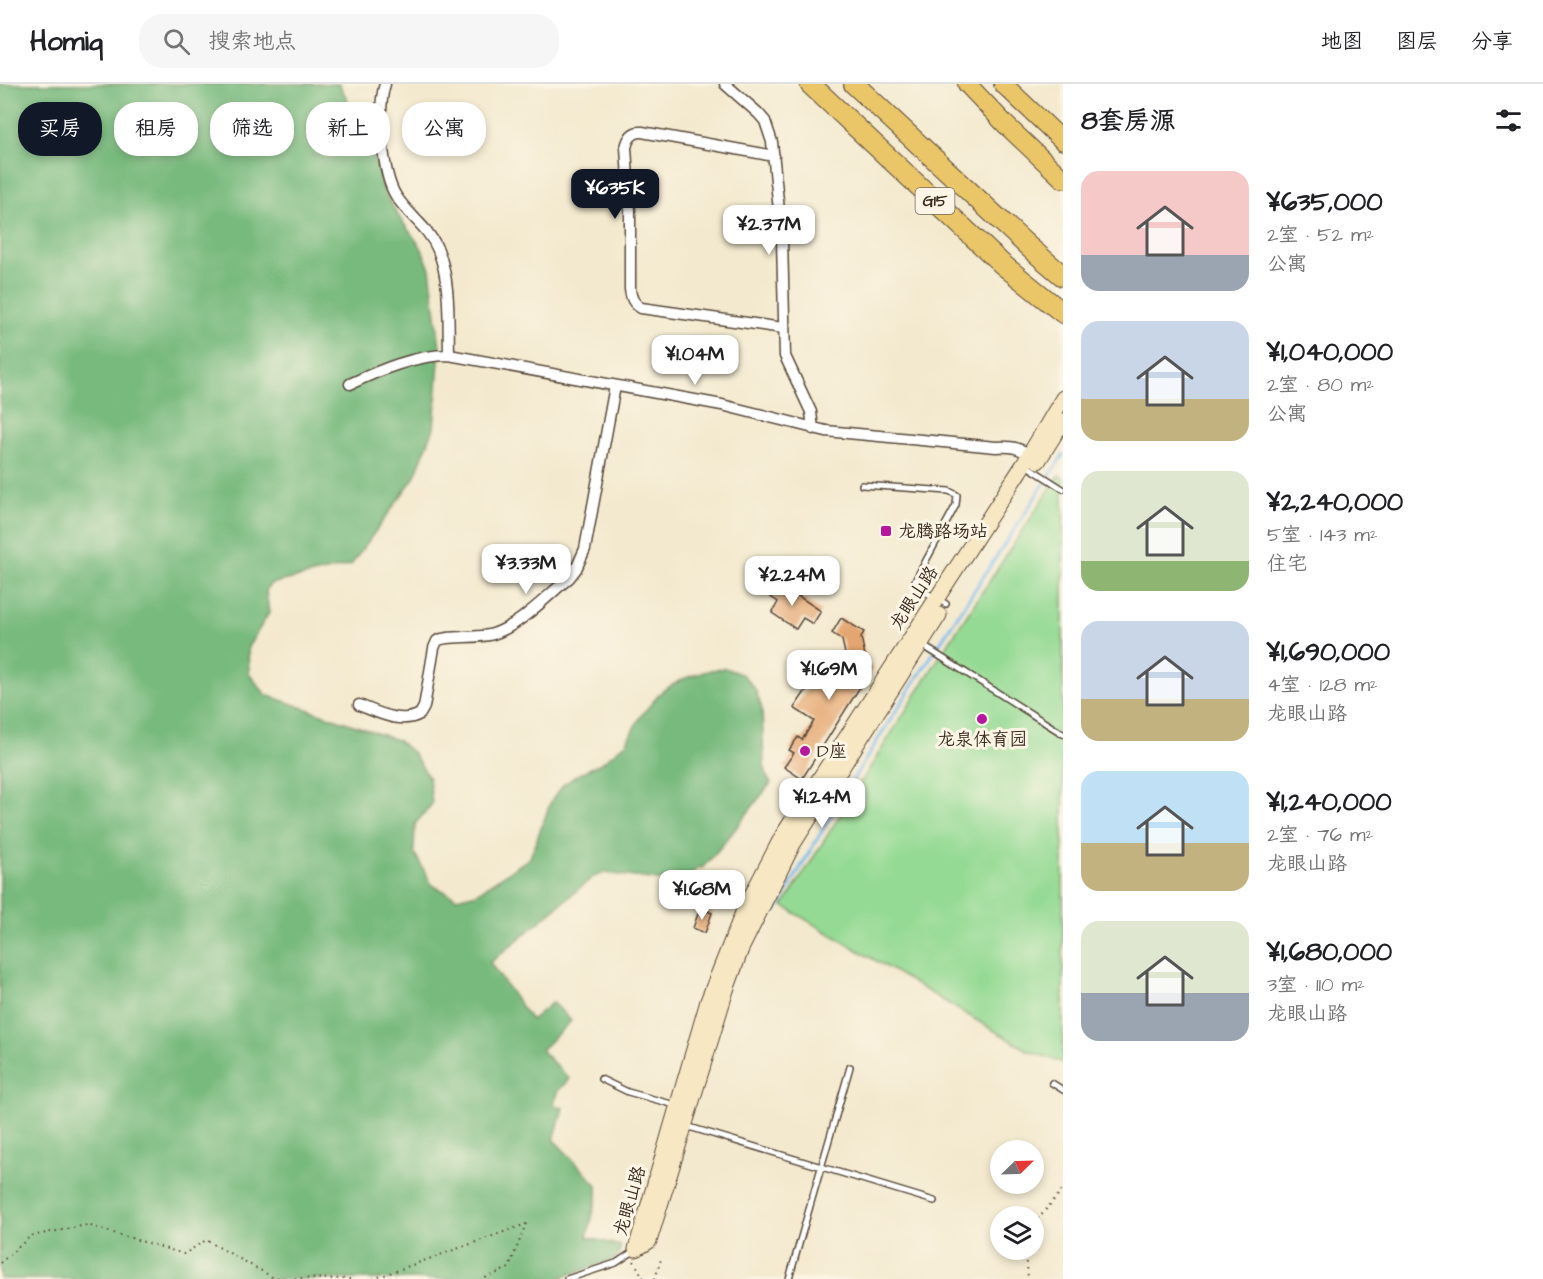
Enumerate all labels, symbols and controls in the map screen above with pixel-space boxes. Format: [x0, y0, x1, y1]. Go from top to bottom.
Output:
search box [139, 14, 559, 68]
text: Homiq [30, 22, 103, 61]
icon: search [160, 25, 193, 58]
text: 搜索地点 [208, 26, 296, 57]
text: 地图 [1321, 27, 1363, 56]
text: 图层 [1396, 27, 1438, 56]
text: 分享 [1471, 27, 1513, 56]
chip: 买房 [18, 102, 102, 156]
chip: 租房 [114, 102, 198, 156]
chip: 筛选 [210, 102, 294, 156]
chip: 新上 [306, 102, 390, 156]
chip: 公寓 [402, 102, 486, 156]
text: 8套房源 [1081, 103, 1176, 139]
icon: filters [1492, 104, 1525, 137]
pin: ¥635K [573, 169, 657, 220]
text: ¥635K [585, 174, 645, 202]
text: ¥635,000 [1267, 184, 1383, 220]
road number: G15 [916, 188, 954, 214]
icon: home [1129, 195, 1201, 267]
pin: ¥2.37M [720, 205, 818, 256]
text: ¥2.37M [737, 210, 801, 238]
text: 2室 · 52 m² [1267, 221, 1374, 249]
text: 公寓 [1267, 250, 1307, 278]
text: ¥1,040,000 [1267, 334, 1393, 370]
pin: ¥1.04M [646, 335, 744, 386]
text: ¥1.04M [666, 340, 724, 368]
icon: home [1129, 345, 1201, 417]
text: 2室 · 80 m² [1267, 371, 1374, 399]
text: 公寓 [1267, 400, 1307, 428]
text: ¥2,240,000 [1267, 484, 1403, 520]
icon: home [1129, 495, 1201, 567]
place label: 龙腾路场站 [898, 519, 988, 544]
text: 5室 · 143 m² [1267, 521, 1377, 549]
marker: 龙腾路场站 [879, 524, 893, 538]
pin: ¥3.33M [477, 544, 575, 595]
text: ¥3.33M [496, 549, 556, 577]
text: 住宅 [1267, 550, 1307, 578]
pin: ¥2.24M [743, 556, 841, 607]
text: ¥2.24M [759, 561, 825, 589]
street label: 龙眼山路 [884, 561, 944, 635]
text: ¥1,690,000 [1267, 634, 1390, 670]
icon: home [1129, 645, 1201, 717]
pin: ¥1.69M [780, 650, 878, 701]
text: ¥1.69M [801, 655, 857, 683]
text: 4室 · 128 m² [1267, 671, 1378, 699]
text: 龙眼山路 [1267, 700, 1347, 728]
marker: 龙泉体育园 [975, 712, 989, 726]
place label: 龙泉体育园 [937, 727, 1027, 752]
place label: D座 [817, 739, 847, 764]
marker: D座 [798, 744, 812, 758]
pin: ¥1.24M [773, 778, 871, 829]
text: ¥1.24M [793, 783, 851, 811]
text: ¥1,240,000 [1267, 784, 1392, 820]
icon: home [1129, 795, 1201, 867]
text: 2室 · 76 m² [1267, 821, 1373, 849]
text: 龙眼山路 [1267, 850, 1347, 878]
pin: ¥1.68M [653, 870, 751, 921]
text: ¥1.68M [673, 875, 731, 903]
text: ¥1,680,000 [1267, 934, 1392, 970]
icon: home [1129, 945, 1201, 1017]
text: 3室 · 110 m² [1267, 971, 1365, 999]
text: 龙眼山路 [1267, 1000, 1347, 1028]
north arrow [990, 1140, 1044, 1194]
map controls [990, 1140, 1044, 1260]
street label: 龙眼山路 [608, 1163, 652, 1239]
button: layers [990, 1206, 1044, 1260]

